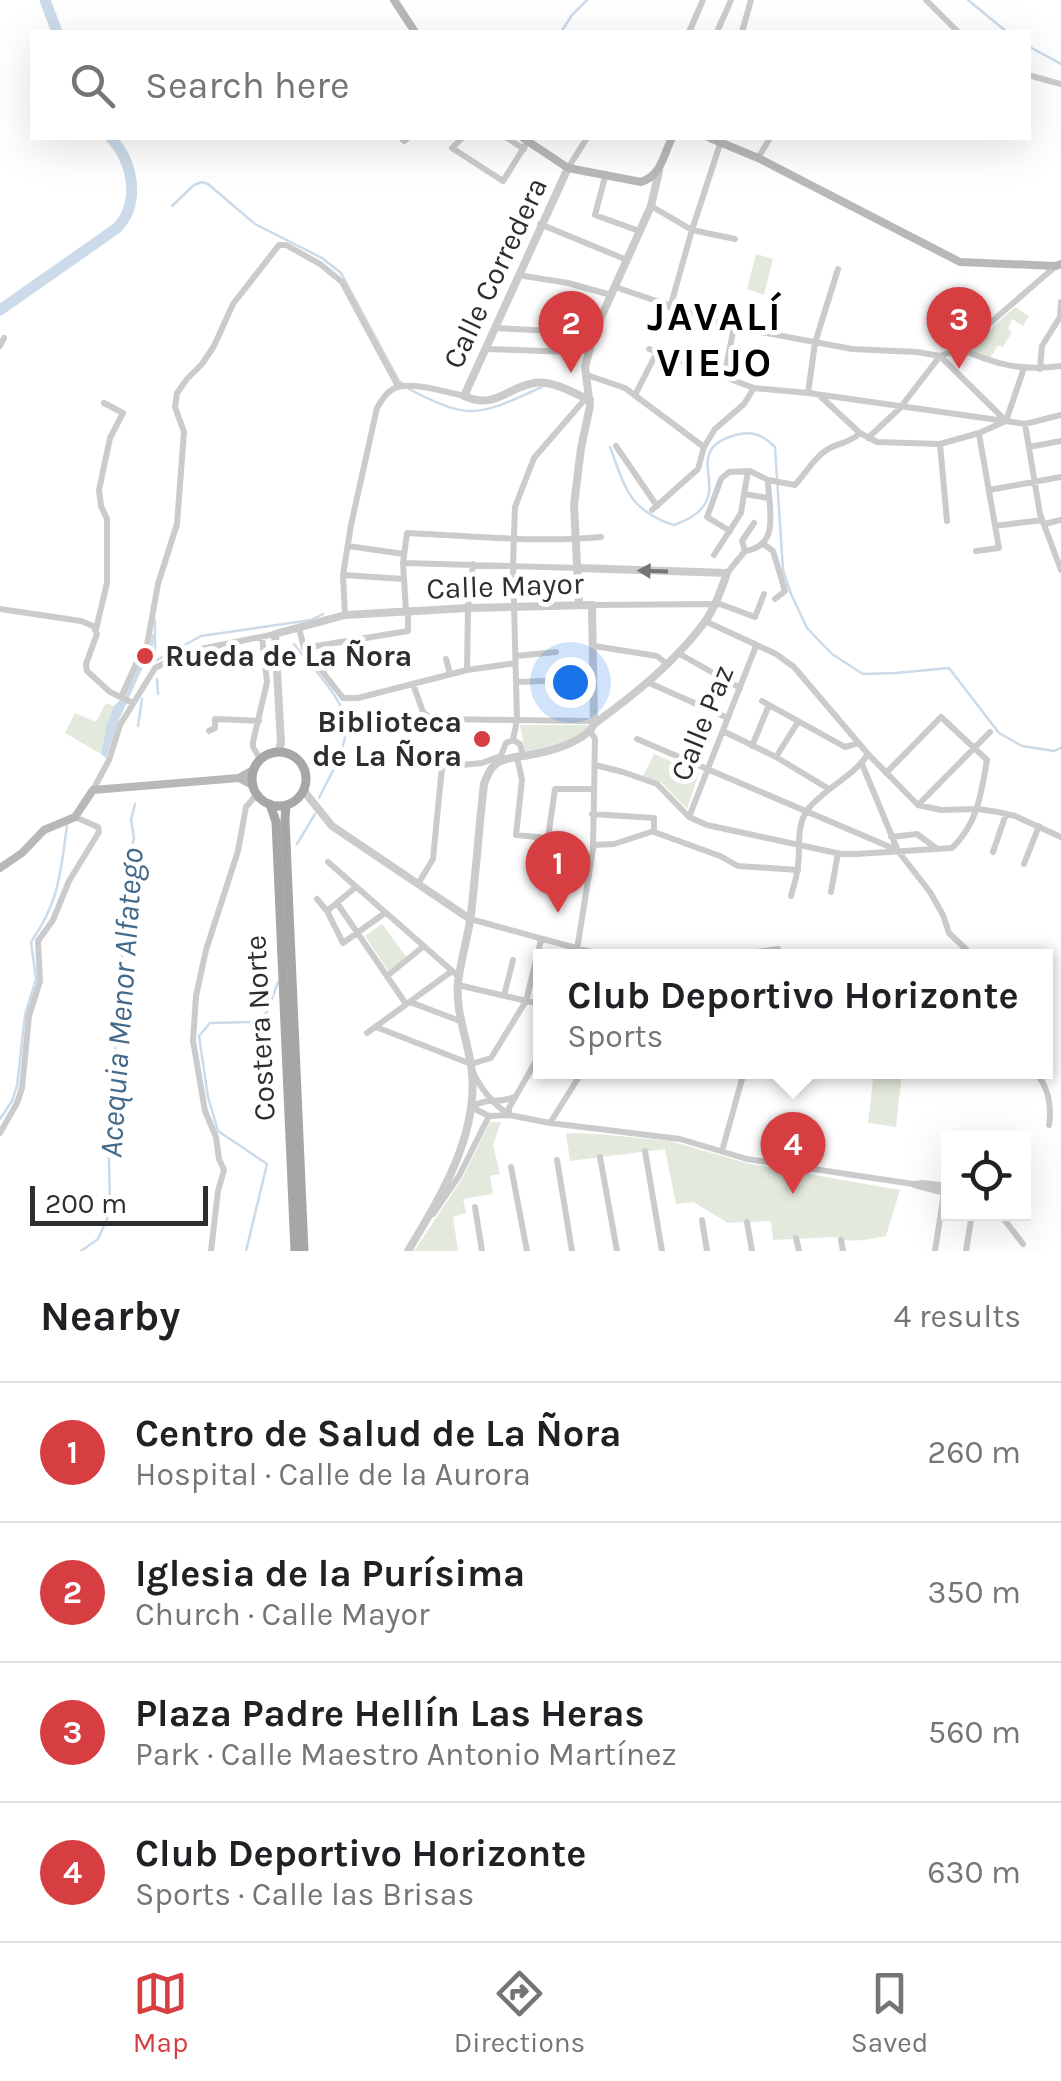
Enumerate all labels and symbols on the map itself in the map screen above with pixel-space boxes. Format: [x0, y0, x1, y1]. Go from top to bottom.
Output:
street label: Calle Corredera [435, 172, 555, 374]
pin: 3 [926, 286, 992, 369]
pin: 2 [538, 290, 604, 373]
district label: JAVALÍ VIEJO [647, 291, 783, 386]
one-way arrow [636, 562, 668, 578]
street label: Calle Mayor [426, 565, 584, 607]
place label: Rueda de La Ñora [165, 638, 412, 674]
marker: Rueda de La Ñora [134, 645, 156, 667]
your location [545, 657, 596, 708]
street label: Calle Paz [663, 660, 741, 786]
place label: Biblioteca de La Ñora [312, 704, 462, 774]
marker: Biblioteca de La Ñora [471, 728, 493, 750]
pin: 1 [526, 830, 590, 913]
water label: Acequia Menor Alfatego [92, 847, 151, 1159]
street label: Costera Norte [237, 934, 283, 1122]
pin: 4 [760, 1112, 826, 1194]
scale bar [30, 1181, 208, 1226]

